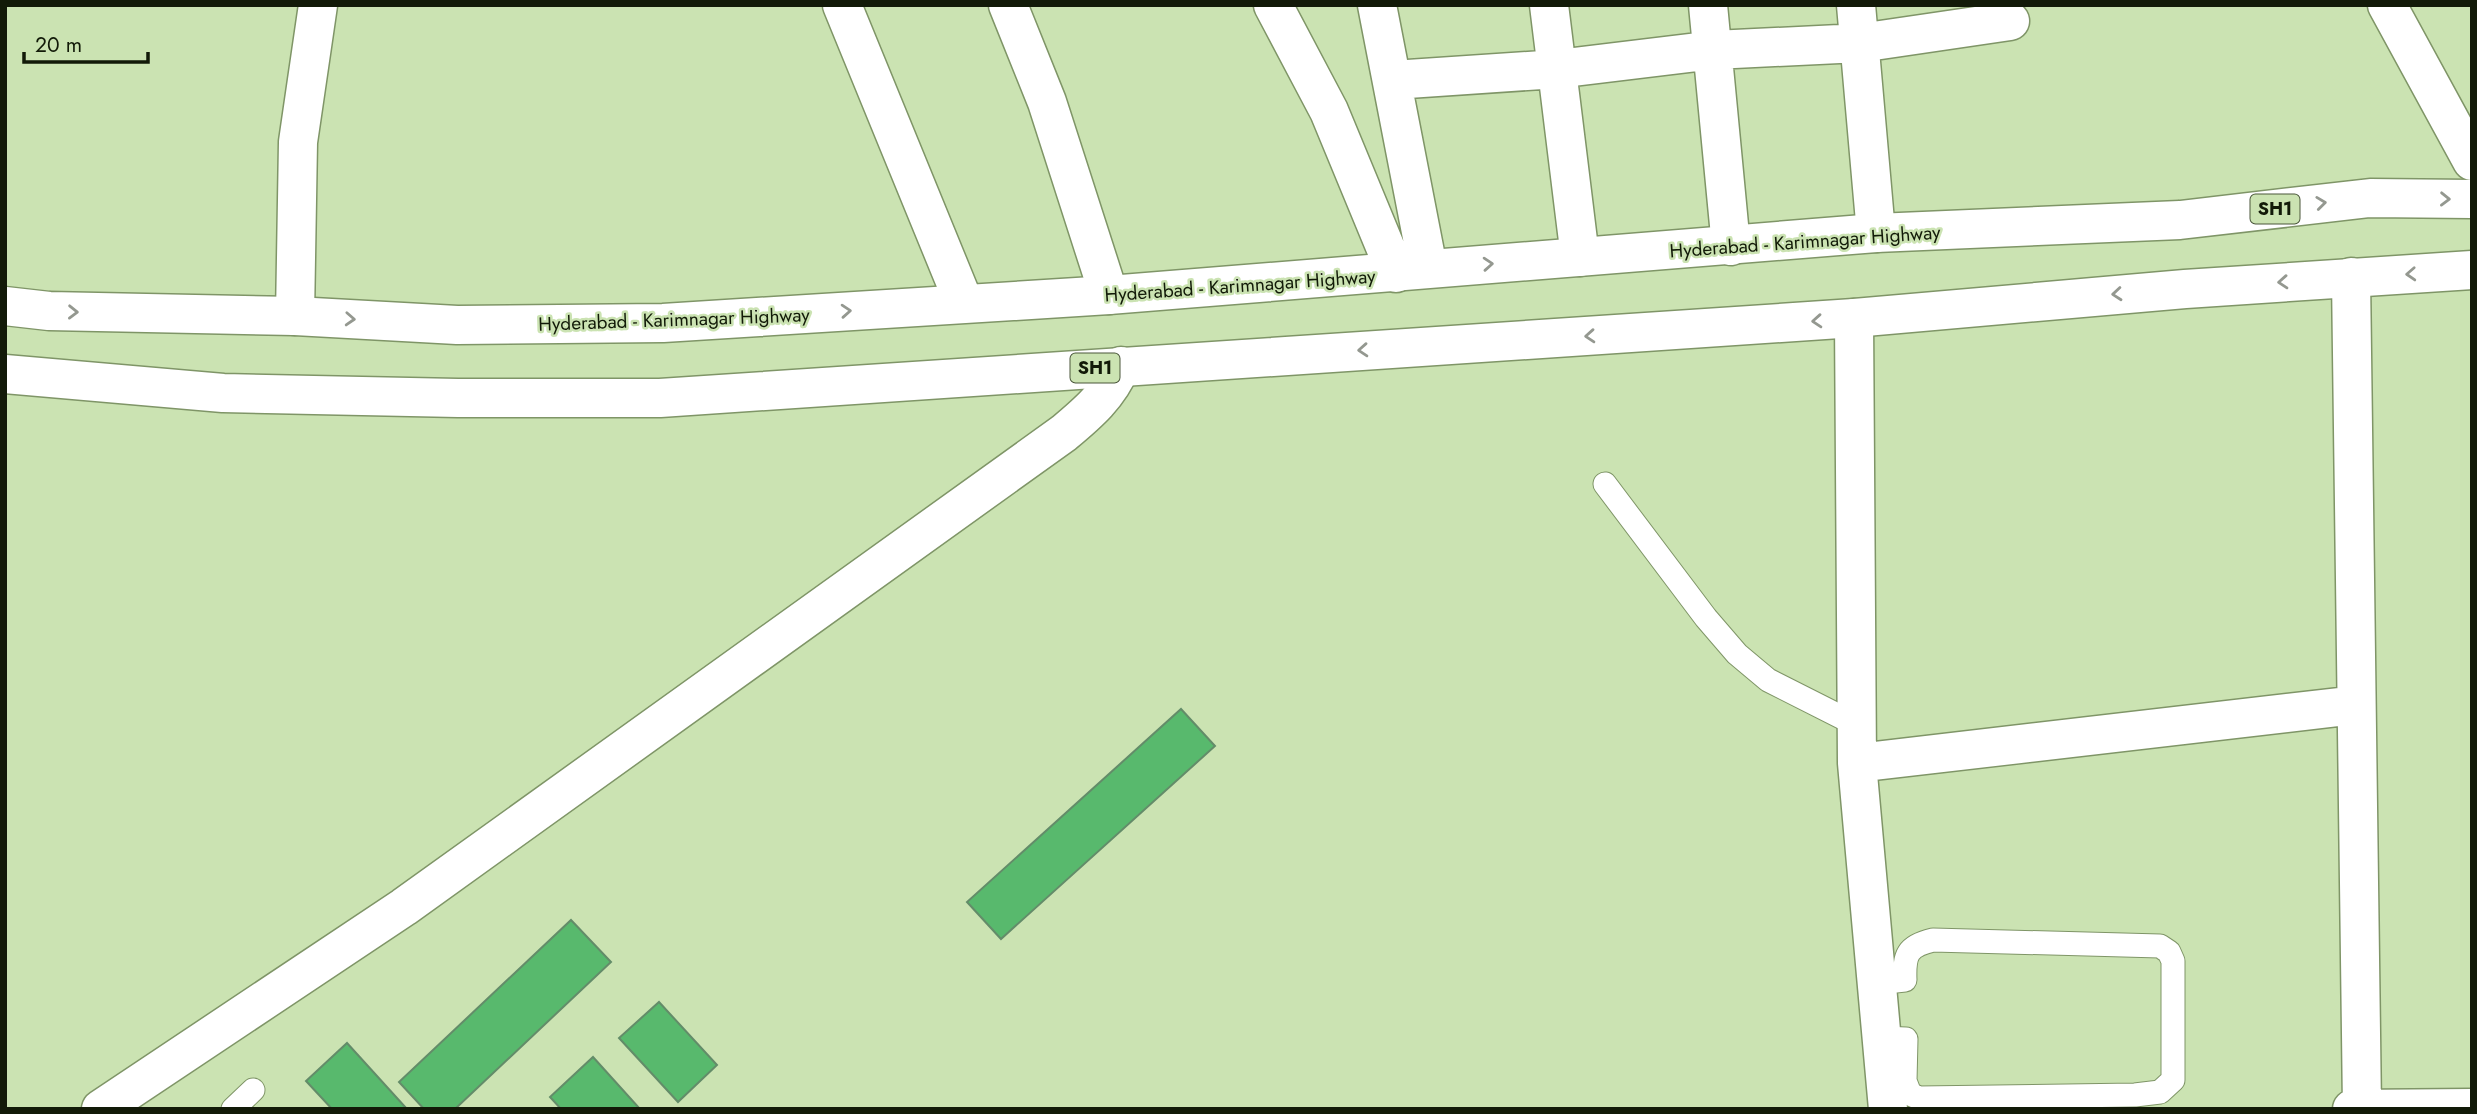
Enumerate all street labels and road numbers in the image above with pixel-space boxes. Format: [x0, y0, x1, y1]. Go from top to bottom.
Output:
road number: SH1 [2250, 194, 2300, 224]
street label: Hyderabad - Karimnagar Highway [1669, 219, 1942, 264]
street label: Hyderabad - Karimnagar Highway [1104, 263, 1377, 308]
street label: Hyderabad - Karimnagar Highway [538, 301, 811, 338]
road number: SH1 [1070, 354, 1120, 382]

